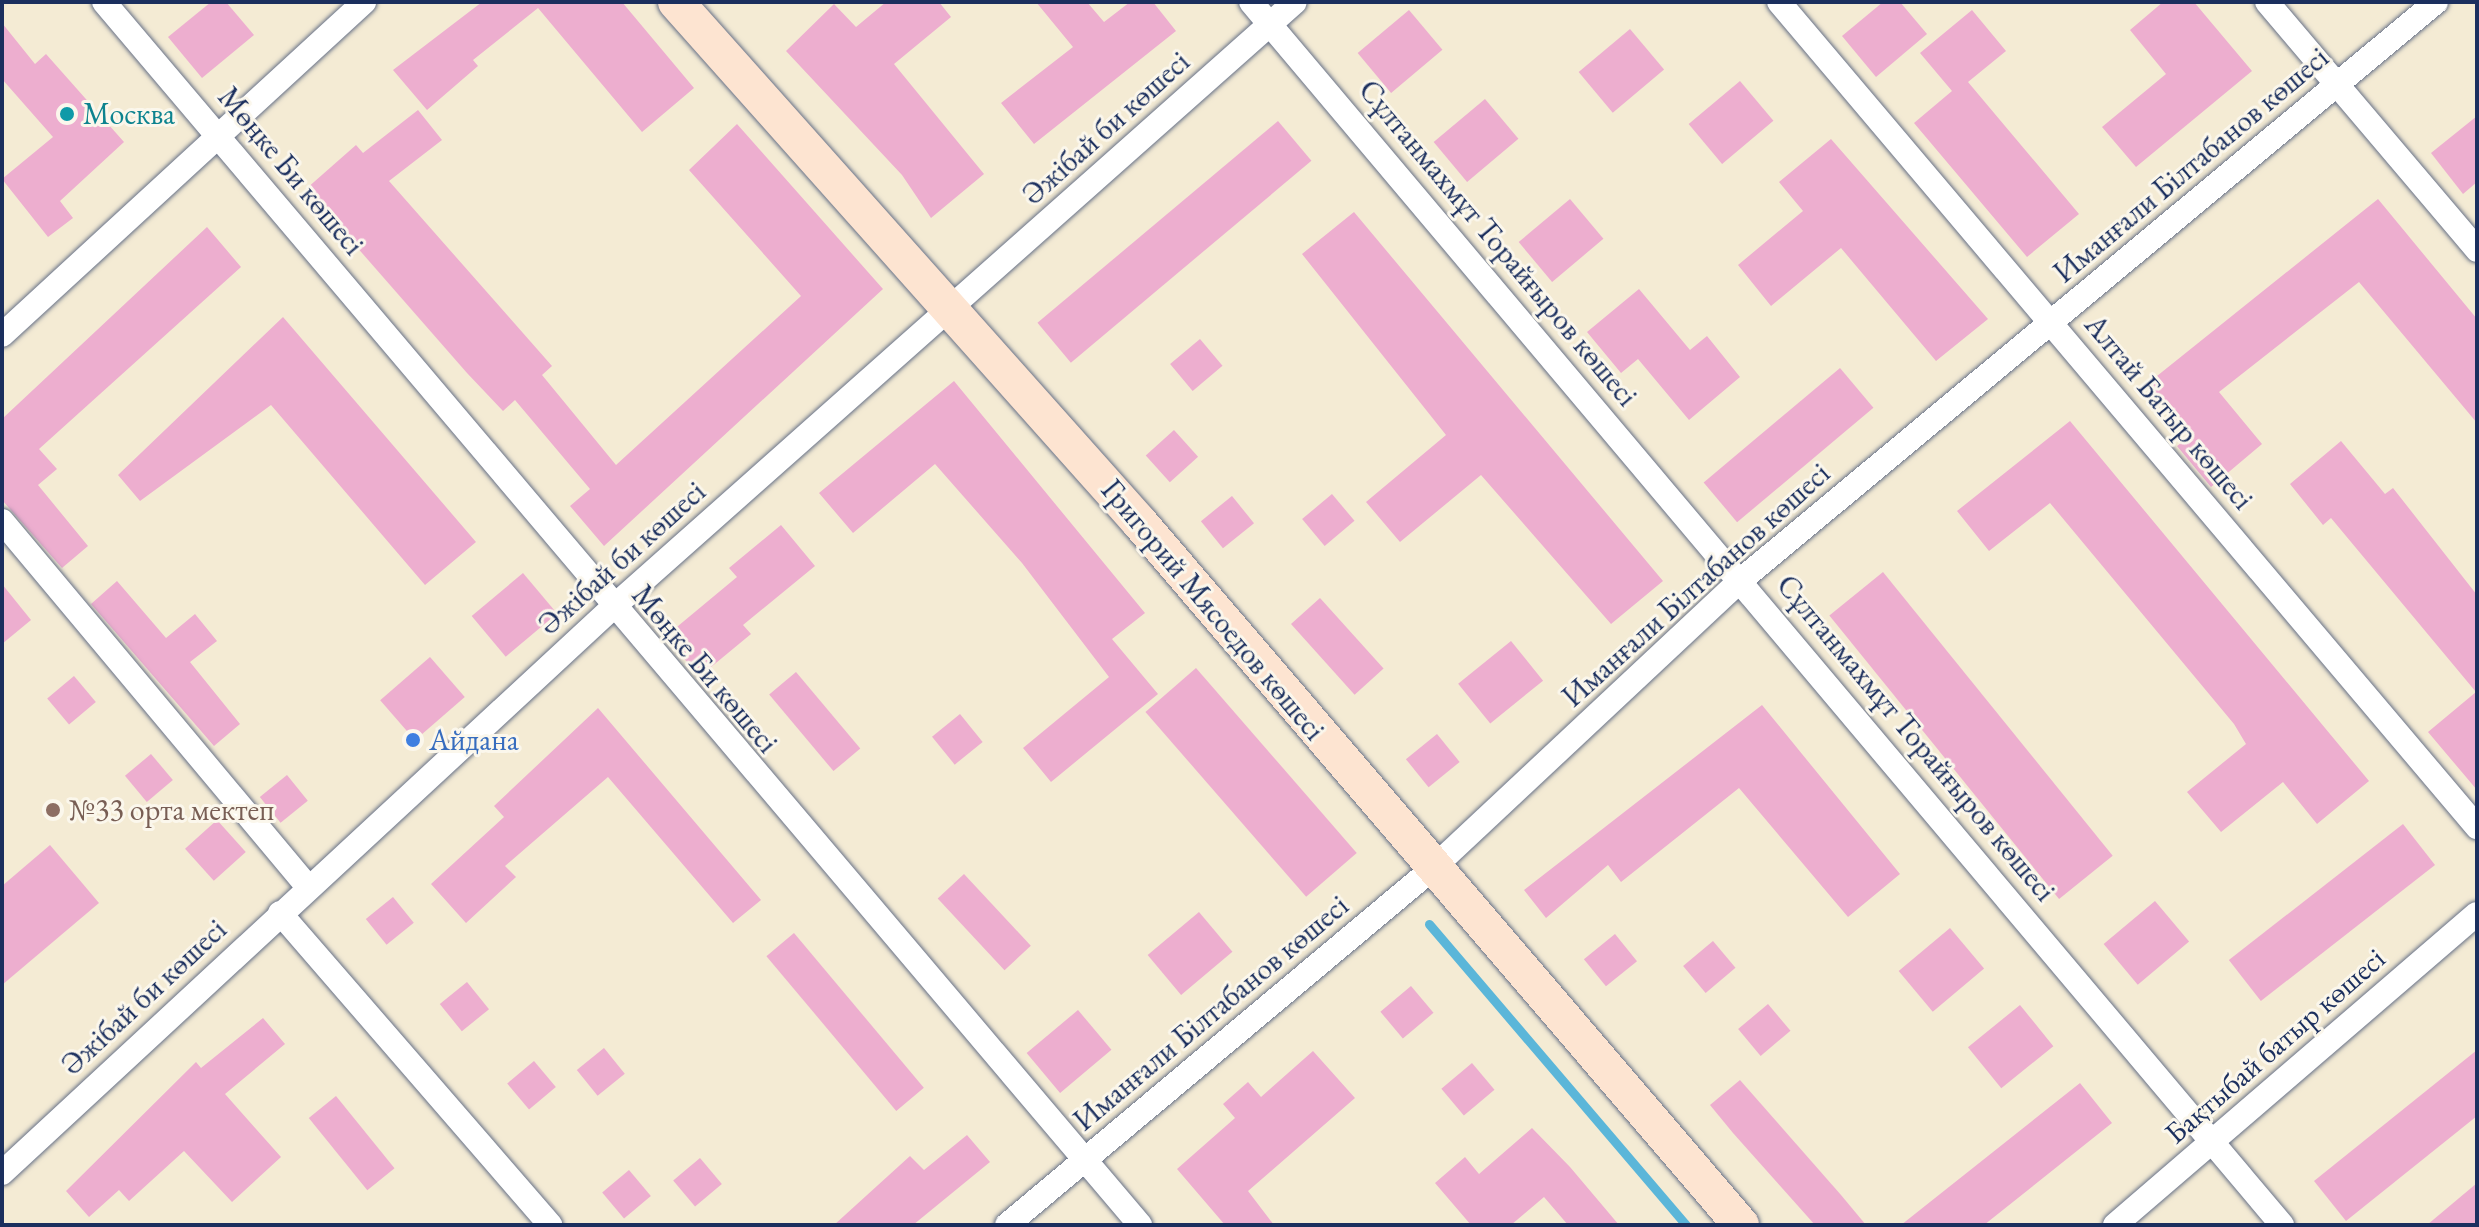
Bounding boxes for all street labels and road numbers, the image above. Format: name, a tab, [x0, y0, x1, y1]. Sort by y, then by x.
street label: Иманғали Білтабанов көшесі	[2046, 40, 2336, 290]
street label: Әжібай би көшесі	[1015, 44, 1197, 212]
street label: Сұлтанмахмұт Торайғыров көшесі	[1351, 73, 1645, 413]
street label: Мөңке Би көшесі	[210, 80, 372, 262]
street label: Алтай Батыр көшесі	[2077, 307, 2261, 517]
street label: Иманғали Білтабанов көшесі	[1555, 455, 1837, 715]
street label: Григорий Мясоедов көшесі	[1094, 473, 1332, 747]
street label: Әжібай би көшесі	[531, 474, 713, 642]
street label: Сұлтанмахмұт Торайғыров көшесі	[1769, 568, 2063, 908]
street label: Мөңке Би көшесі	[624, 578, 786, 760]
street label: Иманғали Білтабанов көшесі	[1066, 888, 1356, 1138]
street label: Әжібай би көшесі	[54, 912, 234, 1082]
street label: Бақтыбай батыр көшесі	[2158, 941, 2392, 1151]

